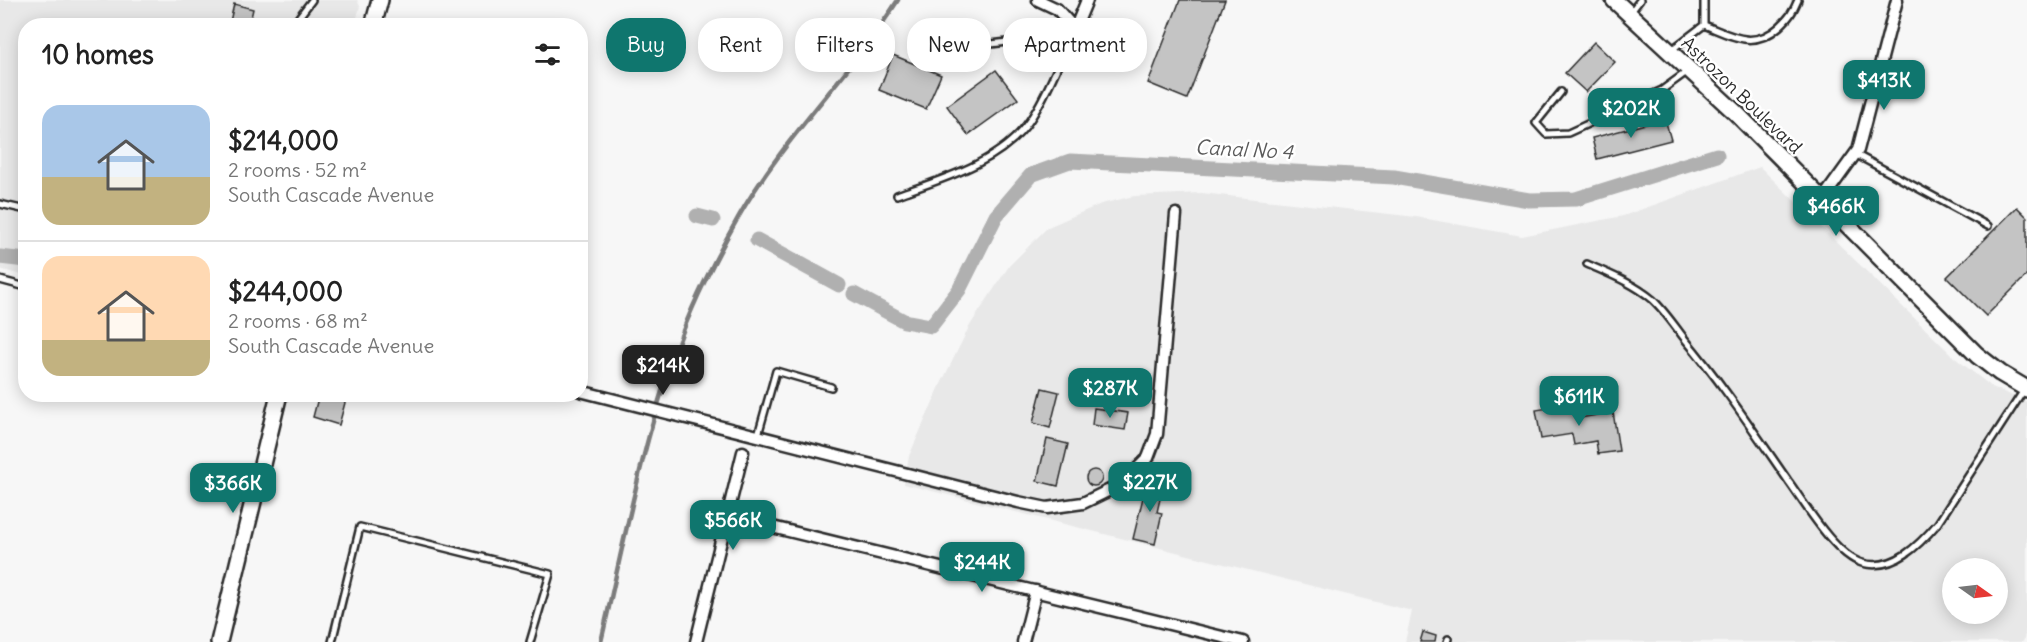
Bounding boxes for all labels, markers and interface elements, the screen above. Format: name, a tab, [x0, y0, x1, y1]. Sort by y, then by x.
chip: Buy	[606, 18, 686, 72]
chip: Rent	[698, 18, 783, 72]
chip: Filters	[795, 18, 895, 72]
chip: New	[907, 18, 991, 72]
chip: Apartment	[1003, 18, 1147, 72]
street label: Astrozon Boulevard	[1677, 31, 1807, 159]
text: 10 homes	[42, 38, 154, 71]
icon: filters	[531, 38, 564, 71]
pin: $413K	[1842, 60, 1926, 111]
text: $413K	[1857, 67, 1911, 92]
pin: $202K	[1589, 88, 1673, 139]
text: $202K	[1602, 95, 1660, 120]
text: $214,000	[228, 124, 339, 157]
icon: home	[90, 129, 162, 201]
water label: Canal No 4	[1194, 134, 1295, 164]
text: 2 rooms · 52 m²	[228, 157, 367, 182]
text: South Cascade Avenue	[228, 182, 434, 207]
pin: $466K	[1794, 186, 1878, 237]
text: $466K	[1807, 193, 1865, 218]
text: $244,000	[228, 275, 343, 308]
icon: home	[90, 280, 162, 352]
text: 2 rooms · 68 m²	[228, 308, 368, 333]
text: South Cascade Avenue	[228, 333, 434, 358]
pin: $214K	[621, 345, 705, 396]
text: $214K	[636, 352, 690, 377]
pin: $287K	[1068, 368, 1152, 419]
text: $287K	[1082, 375, 1138, 400]
pin: $611K	[1537, 376, 1621, 427]
text: $611K	[1554, 383, 1604, 408]
pin: $227K	[1108, 462, 1192, 513]
pin: $366K	[191, 463, 275, 514]
text: $227K	[1122, 469, 1178, 494]
text: $366K	[204, 470, 262, 495]
pin: $566K	[691, 500, 775, 551]
text: $566K	[704, 507, 762, 532]
pin: $244K	[940, 542, 1024, 593]
text: $244K	[953, 549, 1011, 574]
north arrow	[1942, 558, 2008, 624]
map controls	[1942, 558, 2008, 624]

